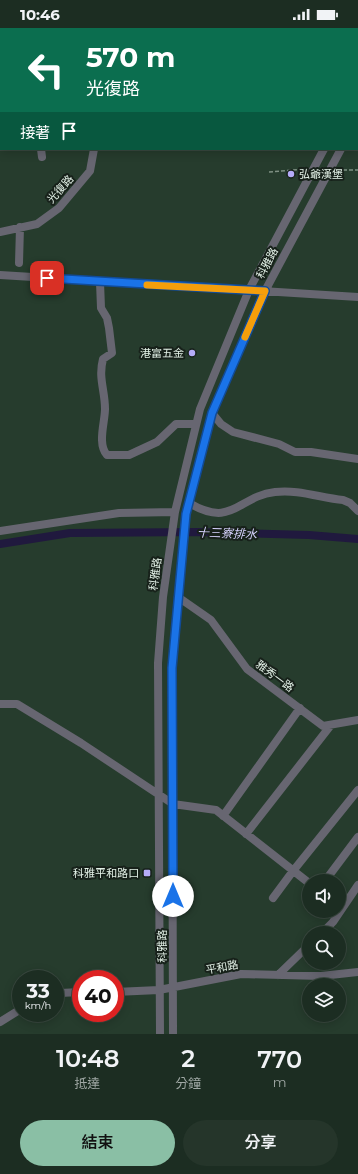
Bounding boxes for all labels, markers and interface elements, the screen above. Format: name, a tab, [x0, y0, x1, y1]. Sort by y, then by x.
text: 10:46	[20, 5, 60, 24]
text: 570 m	[86, 40, 175, 74]
icon: left	[20, 44, 72, 96]
text: 光復路	[86, 78, 140, 100]
icon: arrive	[58, 120, 80, 142]
text: 接著	[20, 123, 50, 142]
place label: 弘爺漢堡	[299, 167, 343, 181]
marker: 弘爺漢堡	[286, 169, 296, 179]
street label: 光復路	[44, 172, 76, 206]
street label: 科雅路	[253, 245, 281, 281]
pin	[30, 261, 64, 295]
icon: arrive	[36, 267, 58, 289]
place label: 港富五金	[140, 346, 184, 360]
marker: 港富五金	[187, 348, 197, 358]
water label: 十三寮排水	[197, 524, 258, 542]
street label: 科雅路	[146, 557, 164, 591]
street label: 雅秀一路	[253, 657, 297, 695]
place label: 科雅平和路口	[73, 866, 139, 880]
marker: 科雅平和路口	[142, 868, 152, 878]
map controls	[302, 874, 346, 1022]
button: sound	[302, 874, 346, 918]
position arrow	[152, 875, 194, 917]
button: search	[302, 926, 346, 970]
street label: 科雅路	[155, 930, 169, 963]
street label: 平和路	[205, 957, 239, 977]
speed limit sign: 40	[72, 970, 124, 1022]
button: layers	[302, 978, 346, 1022]
text: 33	[26, 979, 50, 1003]
text: km/h	[25, 999, 51, 1012]
text: 10:48	[56, 1044, 119, 1073]
text: 2	[181, 1044, 195, 1073]
text: 770	[257, 1045, 302, 1074]
text: m	[273, 1074, 287, 1090]
text: 抵達	[75, 1075, 101, 1091]
text: 分鐘	[175, 1075, 201, 1091]
button: 結束	[20, 1120, 175, 1166]
button: 分享	[183, 1120, 338, 1166]

